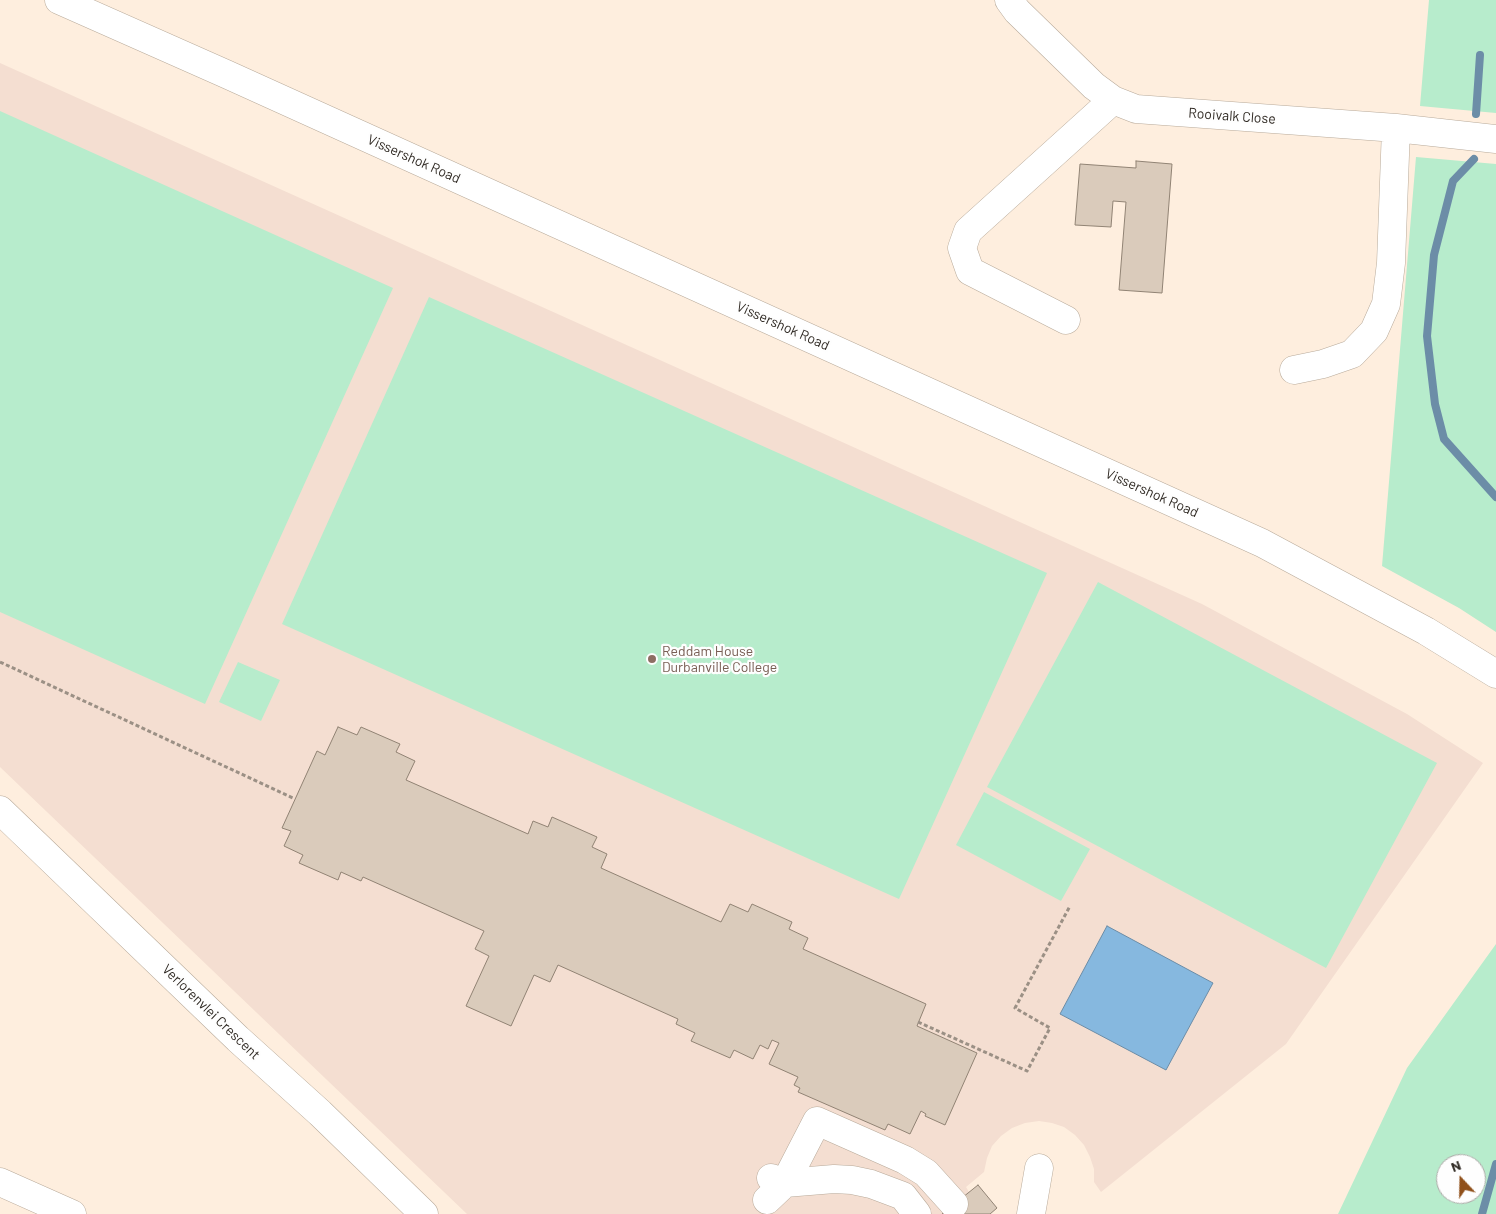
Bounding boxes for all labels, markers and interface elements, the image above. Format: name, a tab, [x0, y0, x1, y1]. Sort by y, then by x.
street label: Rooivalk Close	[1188, 105, 1276, 127]
street label: Vissershok Road	[365, 131, 463, 187]
street label: Vissershok Road	[734, 298, 832, 354]
street label: Vissershok Road	[1103, 465, 1201, 521]
place label: Reddam House Durbanville College	[662, 643, 777, 676]
marker: Reddam House Durbanville College	[646, 653, 658, 665]
street label: Verlorenvlei Crescent	[159, 961, 263, 1063]
north arrow	[1436, 1154, 1486, 1204]
text: N	[1448, 1156, 1463, 1175]

